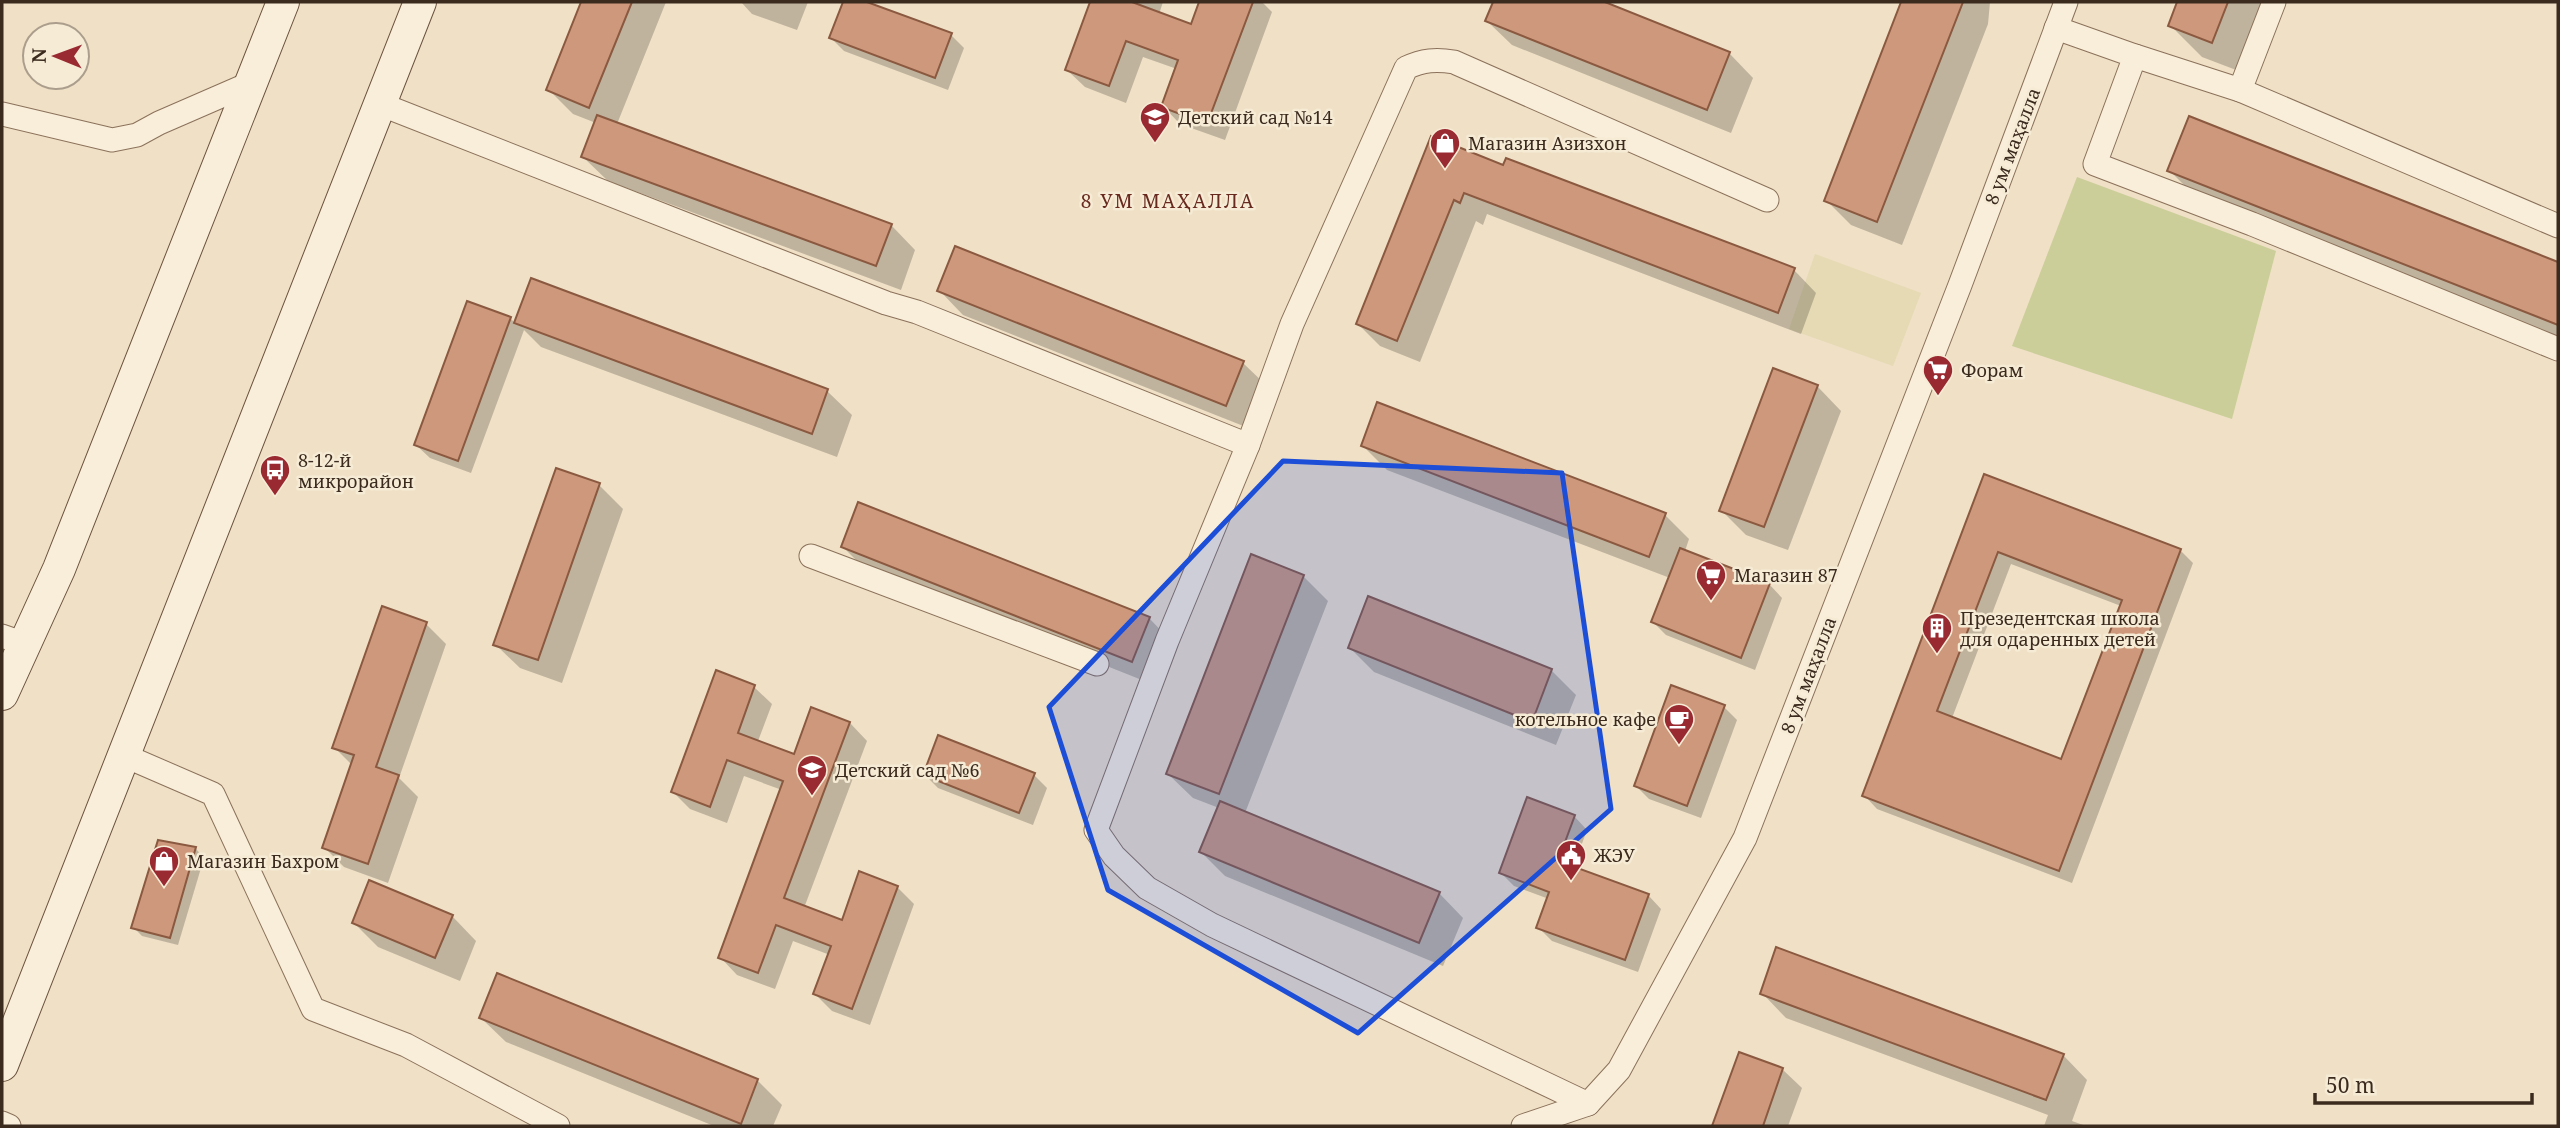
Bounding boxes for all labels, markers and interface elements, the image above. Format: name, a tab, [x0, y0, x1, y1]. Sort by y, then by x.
north arrow	[21, 21, 91, 91]
text: N	[26, 48, 52, 63]
street label: 8 ум маҳалла	[1979, 84, 2045, 208]
school or university icon: Детский сад №14	[1138, 100, 1172, 144]
place label: Детский сад №14	[1178, 105, 1333, 129]
shop icon: Магазин Азизхон	[1428, 126, 1462, 170]
place label: Магазин Азизхон	[1468, 131, 1627, 155]
district label: 8 УМ МАҲАЛЛА	[1081, 188, 1255, 214]
supermarket icon: Форам	[1921, 353, 1955, 397]
place label: Форам	[1961, 358, 2024, 382]
place label: 8-12-й микрорайон	[298, 448, 414, 493]
bus stop icon: 8-12-й микрорайон	[258, 453, 292, 497]
supermarket icon: Магазин 87	[1694, 558, 1728, 602]
place label: Магазин 87	[1734, 563, 1838, 587]
place label: Презедентская школа для одаренных детей	[1960, 606, 2160, 651]
building icon: Презедентская школа для одаренных детей	[1920, 611, 1954, 655]
street label: 8 ум маҳалла	[1775, 613, 1841, 737]
cafe icon: котельное кафе	[1662, 702, 1696, 746]
place label: котельное кафе	[1515, 707, 1656, 731]
school or university icon: Детский сад №6	[795, 753, 829, 797]
place label: Детский сад №6	[835, 758, 979, 782]
public building icon: ЖЭУ	[1554, 838, 1588, 882]
place label: ЖЭУ	[1593, 843, 1635, 867]
shop icon: Магазин Бахром	[147, 844, 181, 888]
place label: Магазин Бахром	[187, 849, 340, 873]
scale bar	[2315, 1062, 2532, 1106]
text: 50 m	[2326, 1071, 2375, 1099]

